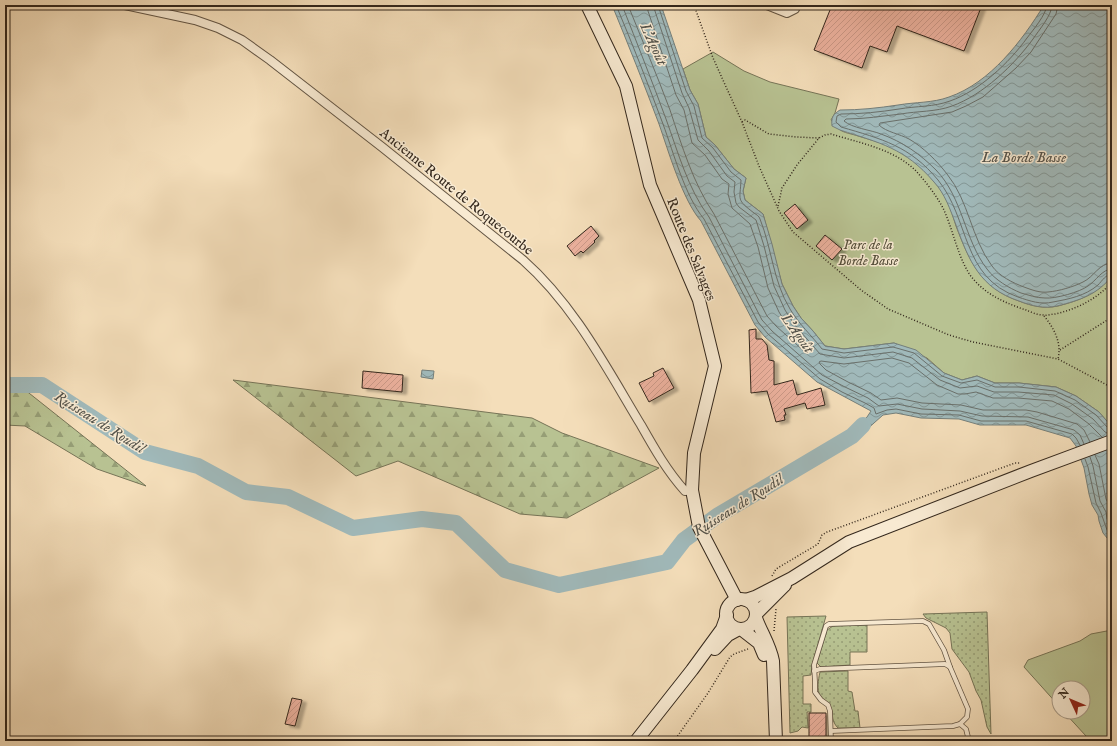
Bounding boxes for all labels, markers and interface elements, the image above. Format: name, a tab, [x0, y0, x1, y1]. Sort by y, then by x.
water label: L'Agoût	[634, 19, 672, 70]
street label: Ancienne Route de Roquecourbe	[375, 124, 537, 260]
water label: La Borde Basse	[981, 148, 1066, 167]
street label: Route des Salvages	[662, 195, 720, 304]
park label: Parc de la Borde Basse	[838, 236, 898, 270]
water label: L'Agoût	[775, 309, 819, 359]
water label: Ruisseau de Roudil	[51, 387, 150, 459]
water label: Ruisseau de Roudil	[689, 469, 788, 541]
north arrow	[1051, 680, 1091, 720]
text: N	[1055, 685, 1073, 703]

